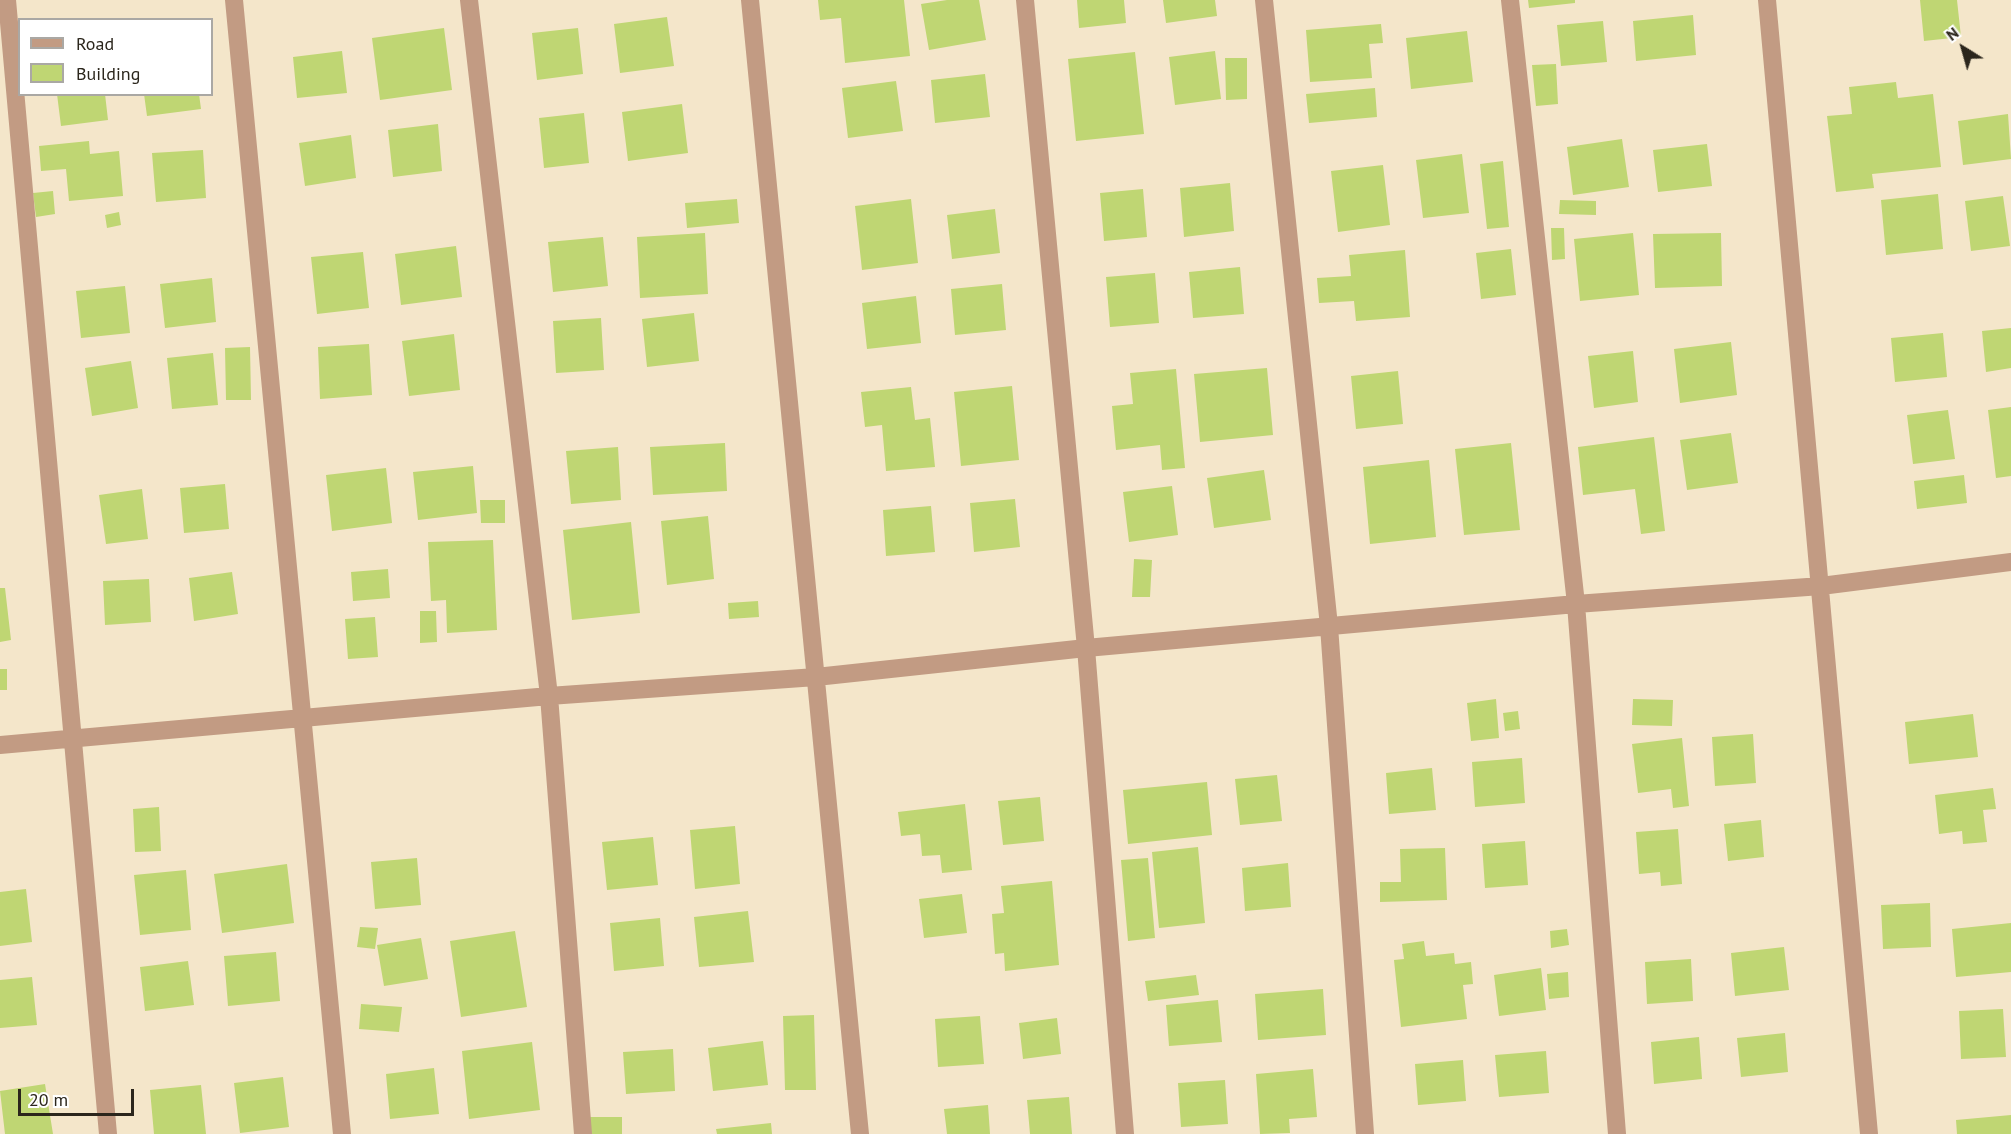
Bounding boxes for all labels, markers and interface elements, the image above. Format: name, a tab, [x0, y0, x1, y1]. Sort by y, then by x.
legend	[18, 18, 213, 96]
north arrow	[1933, 18, 1993, 78]
text: N	[1942, 22, 1962, 45]
text: Road	[76, 32, 114, 55]
text: Building	[76, 62, 140, 85]
scale bar	[21, 1077, 136, 1115]
text: 20 m	[29, 1088, 68, 1111]

